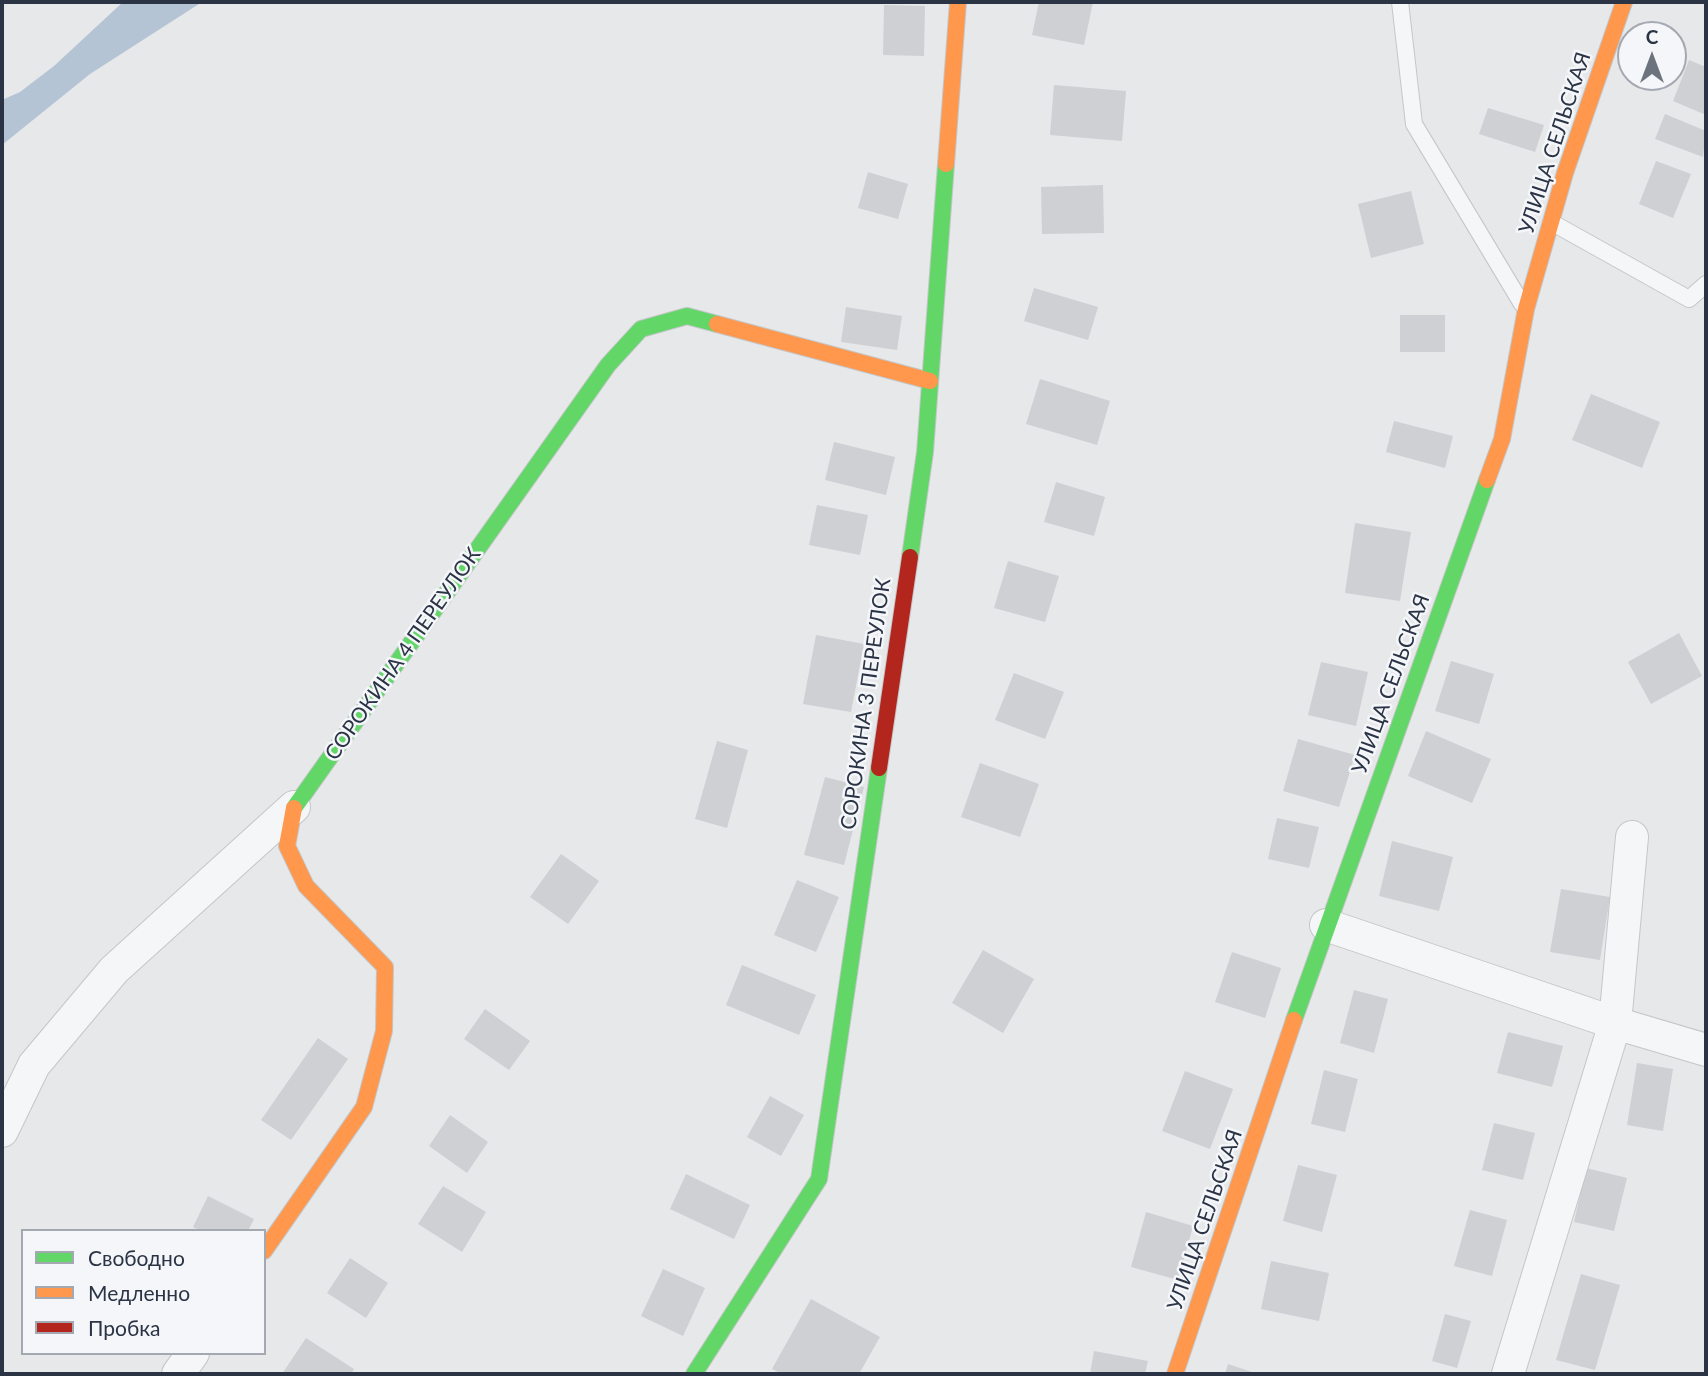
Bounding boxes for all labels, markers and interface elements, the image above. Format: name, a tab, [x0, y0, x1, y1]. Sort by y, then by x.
north arrow	[1617, 21, 1687, 91]
text: С	[1646, 25, 1658, 48]
street label: УЛИЦА СЕЛЬСКАЯ	[1514, 49, 1596, 237]
street label: СОРОКИНА 4 ПЕРЕУЛОК	[320, 543, 486, 765]
street label: СОРОКИНА 3 ПЕРЕУЛОК	[836, 577, 896, 831]
street label: УЛИЦА СЕЛЬСКАЯ	[1347, 591, 1435, 777]
street label: УЛИЦА СЕЛЬСКАЯ	[1162, 1126, 1248, 1314]
legend	[21, 1229, 266, 1355]
text: Свободно	[88, 1245, 185, 1270]
text: Медленно	[88, 1280, 190, 1305]
text: Пробка	[88, 1315, 161, 1340]

